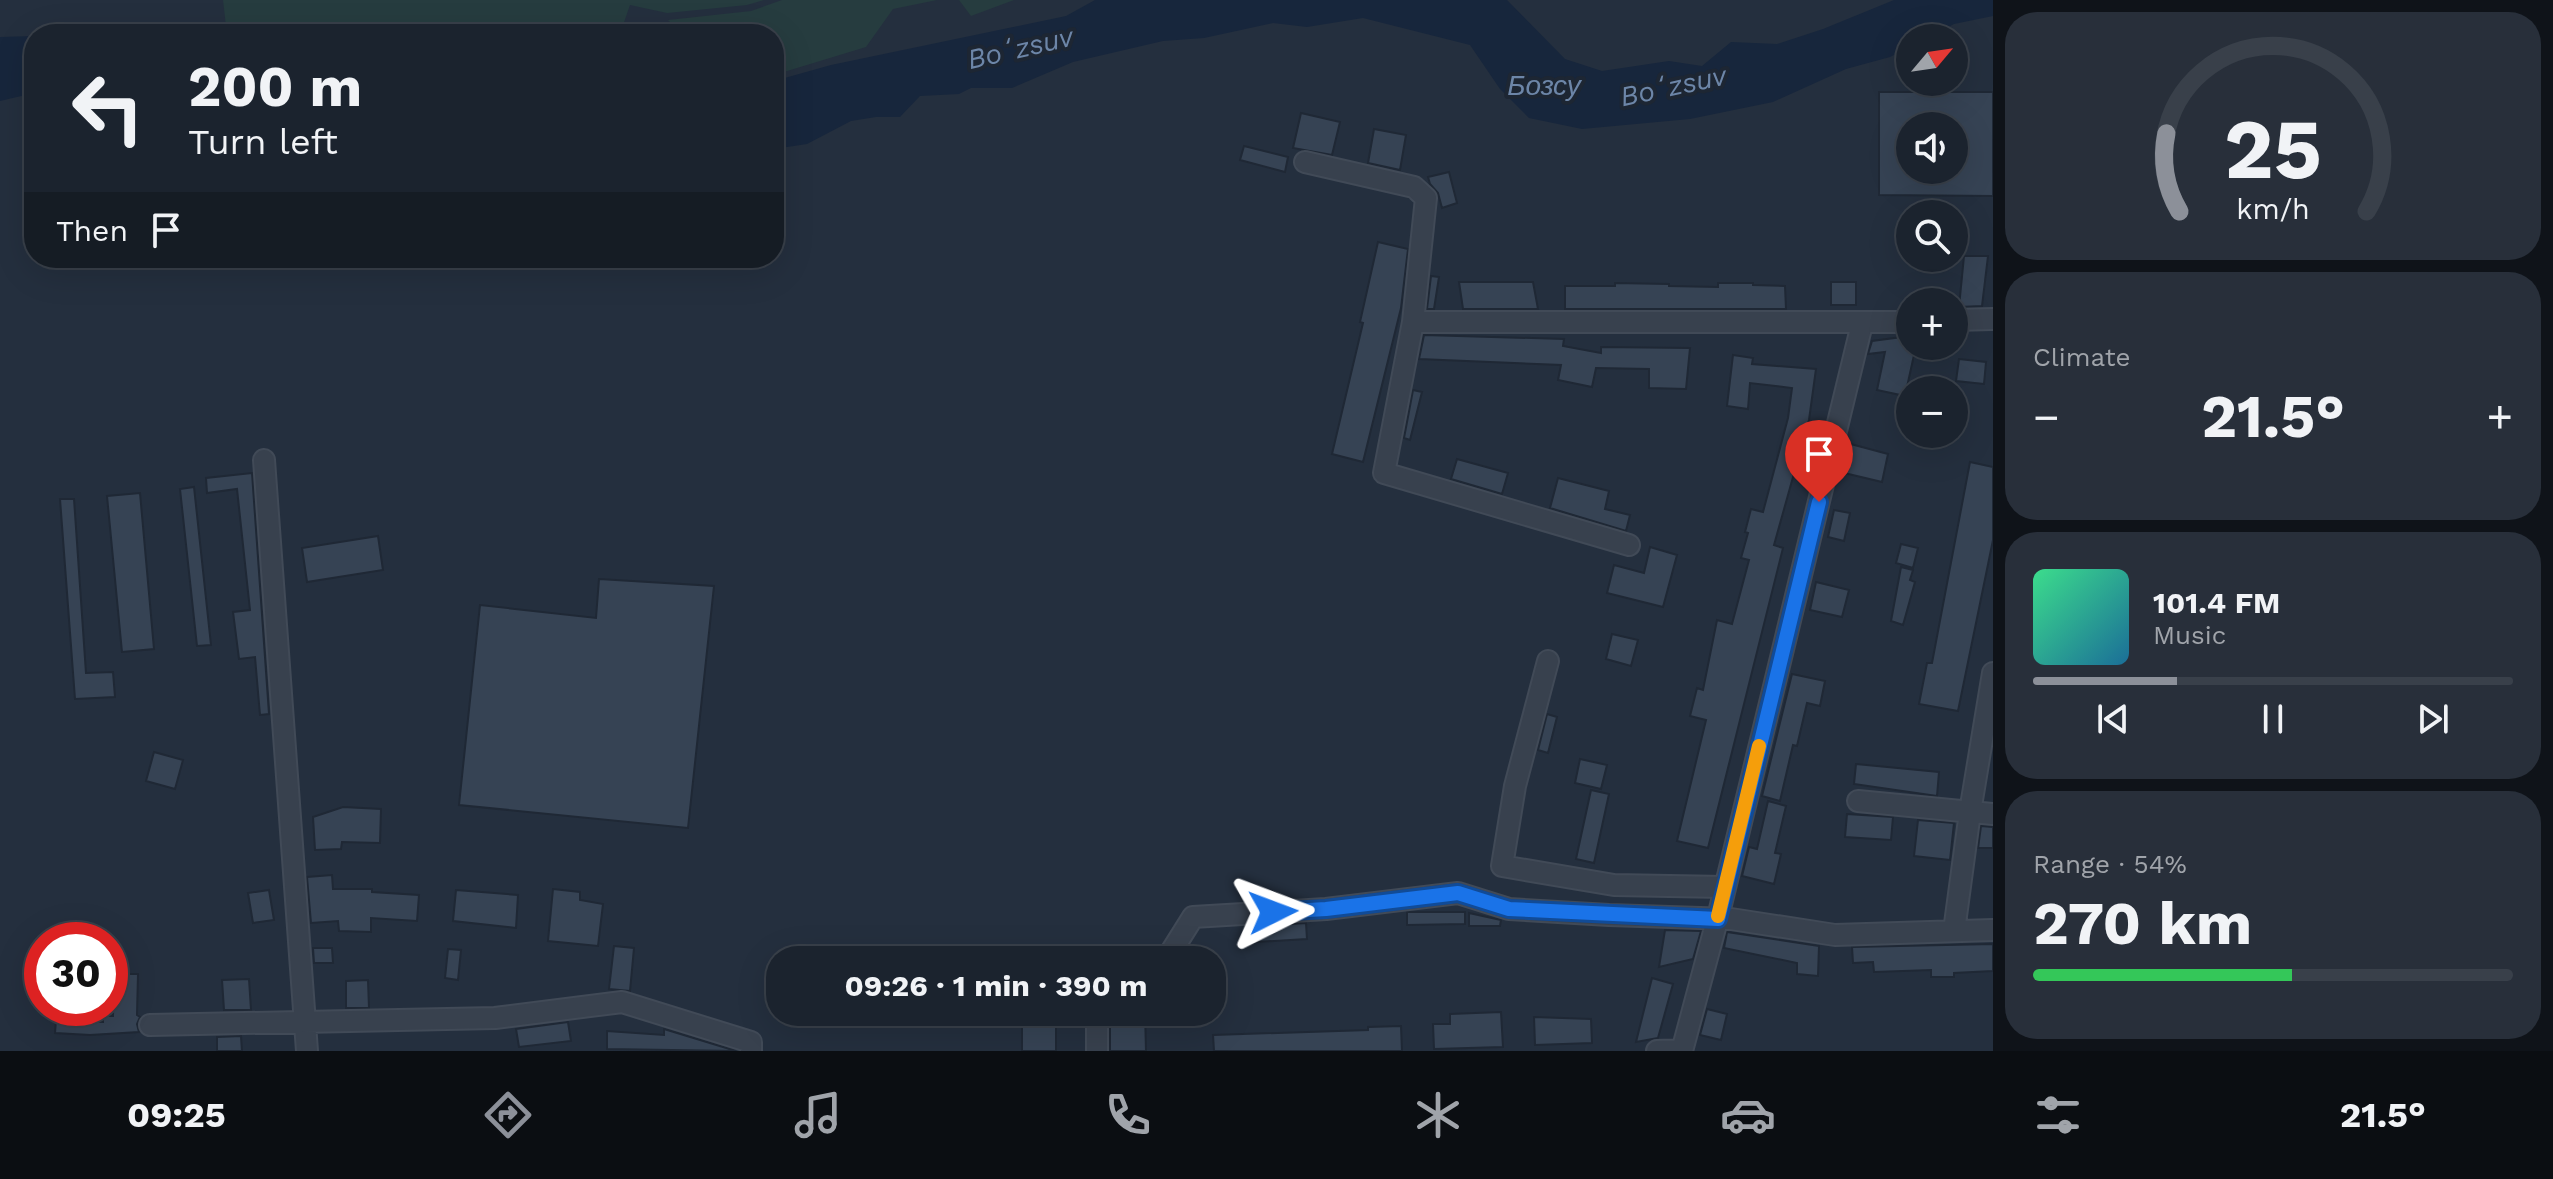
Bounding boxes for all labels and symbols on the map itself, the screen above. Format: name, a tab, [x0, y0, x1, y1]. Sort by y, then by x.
water label: Boʻzsuv	[964, 19, 1078, 76]
north arrow	[1896, 24, 1968, 96]
water label: Boʻzsuv	[1617, 58, 1731, 113]
water label: Бозсу	[1507, 69, 1583, 102]
pin	[1785, 420, 1853, 502]
position arrow	[1231, 870, 1315, 954]
speed limit sign: 30	[24, 922, 128, 1026]

